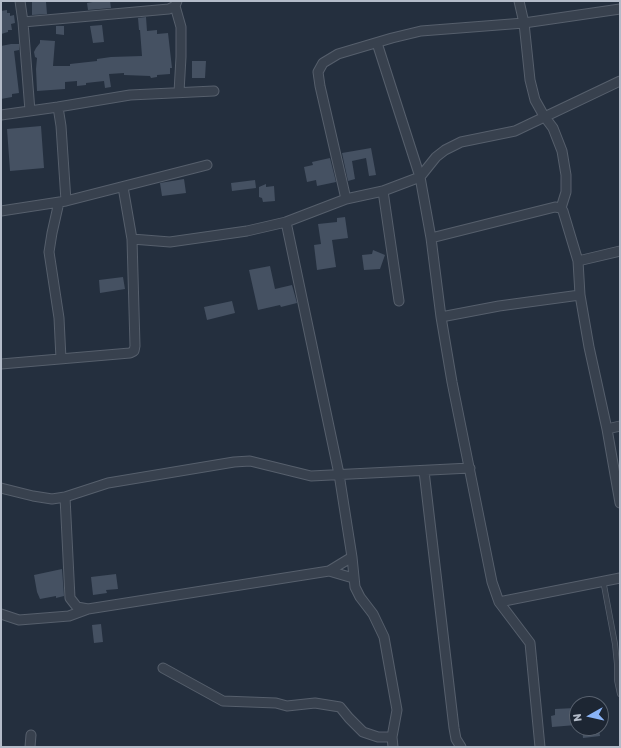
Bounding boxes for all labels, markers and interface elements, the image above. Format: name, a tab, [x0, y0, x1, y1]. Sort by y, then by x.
north arrow	[569, 696, 609, 736]
text: N	[571, 713, 585, 722]

